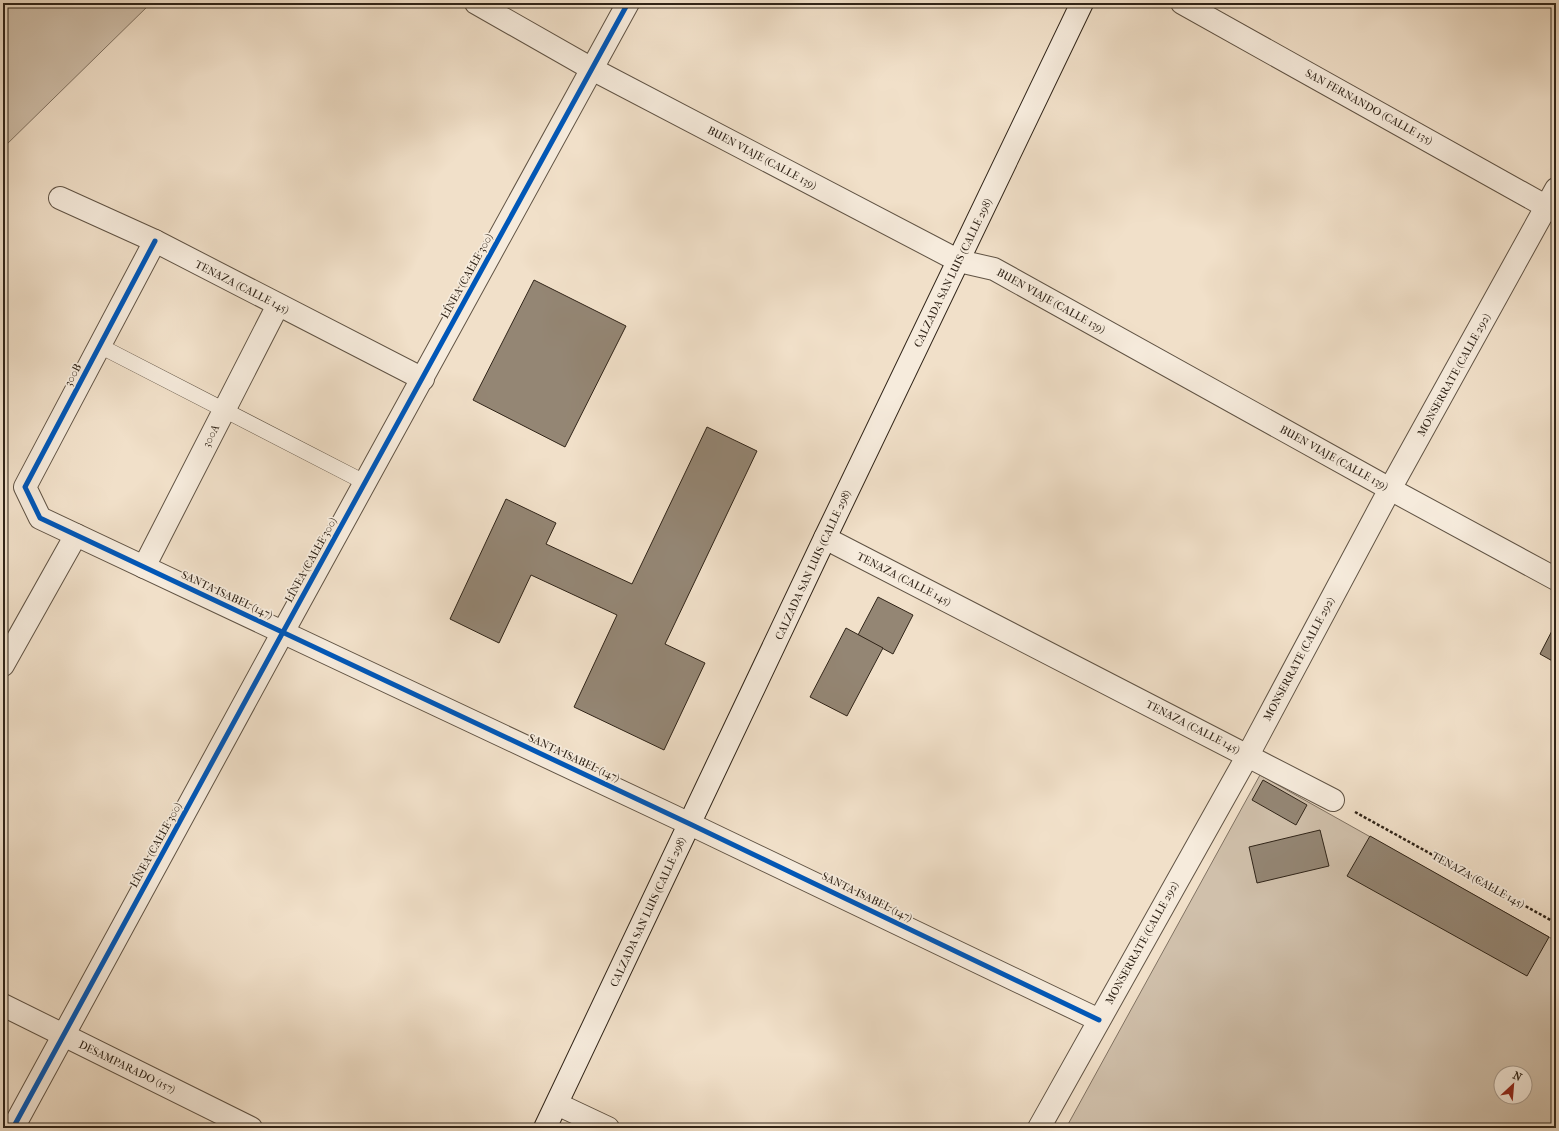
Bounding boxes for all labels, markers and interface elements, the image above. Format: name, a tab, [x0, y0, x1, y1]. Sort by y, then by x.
street label: SAN FERNANDO (CALLE 135)	[1303, 67, 1435, 147]
street label: BUEN VIAJE (CALLE 139)	[705, 124, 819, 192]
street label: CALZADA SAN LUIS (CALLE 298)	[911, 196, 995, 350]
street label: LÍNEA (CALLE 300)	[438, 231, 496, 321]
street label: TENAZA (CALLE 145)	[193, 258, 291, 316]
street label: BUEN VIAJE (CALLE 139)	[995, 266, 1107, 336]
street label: MONSERRATE (CALLE 292)	[1415, 311, 1493, 439]
street label: 300B	[62, 361, 84, 389]
street label: 300A	[200, 422, 223, 450]
street label: BUEN VIAJE (CALLE 139)	[1278, 423, 1390, 493]
street label: CALZADA SAN LUIS (CALLE 298)	[772, 488, 854, 642]
street label: LÍNEA (CALLE 300)	[282, 515, 340, 605]
street label: TENAZA (CALLE 145)	[855, 550, 953, 608]
street label: SANTA ISABEL (147)	[179, 568, 275, 622]
street label: MONSERRATE (CALLE 292)	[1261, 595, 1337, 723]
street label: TENAZA (CALLE 145)	[1144, 698, 1242, 756]
street label: SANTA ISABEL (147)	[526, 731, 622, 785]
street label: LÍNEA (CALLE 300)	[127, 800, 185, 890]
street label: CALZADA SAN LUIS (CALLE 298)	[607, 835, 689, 989]
street label: TENAZA (CALLE 145)	[1429, 849, 1527, 911]
street label: SANTA ISABEL (147)	[820, 869, 914, 925]
street label: MONSERRATE (CALLE 292)	[1103, 879, 1181, 1007]
street label: DESAMPARADO (157)	[77, 1038, 177, 1096]
north arrow	[1493, 1065, 1533, 1105]
text: N	[1511, 1069, 1524, 1084]

